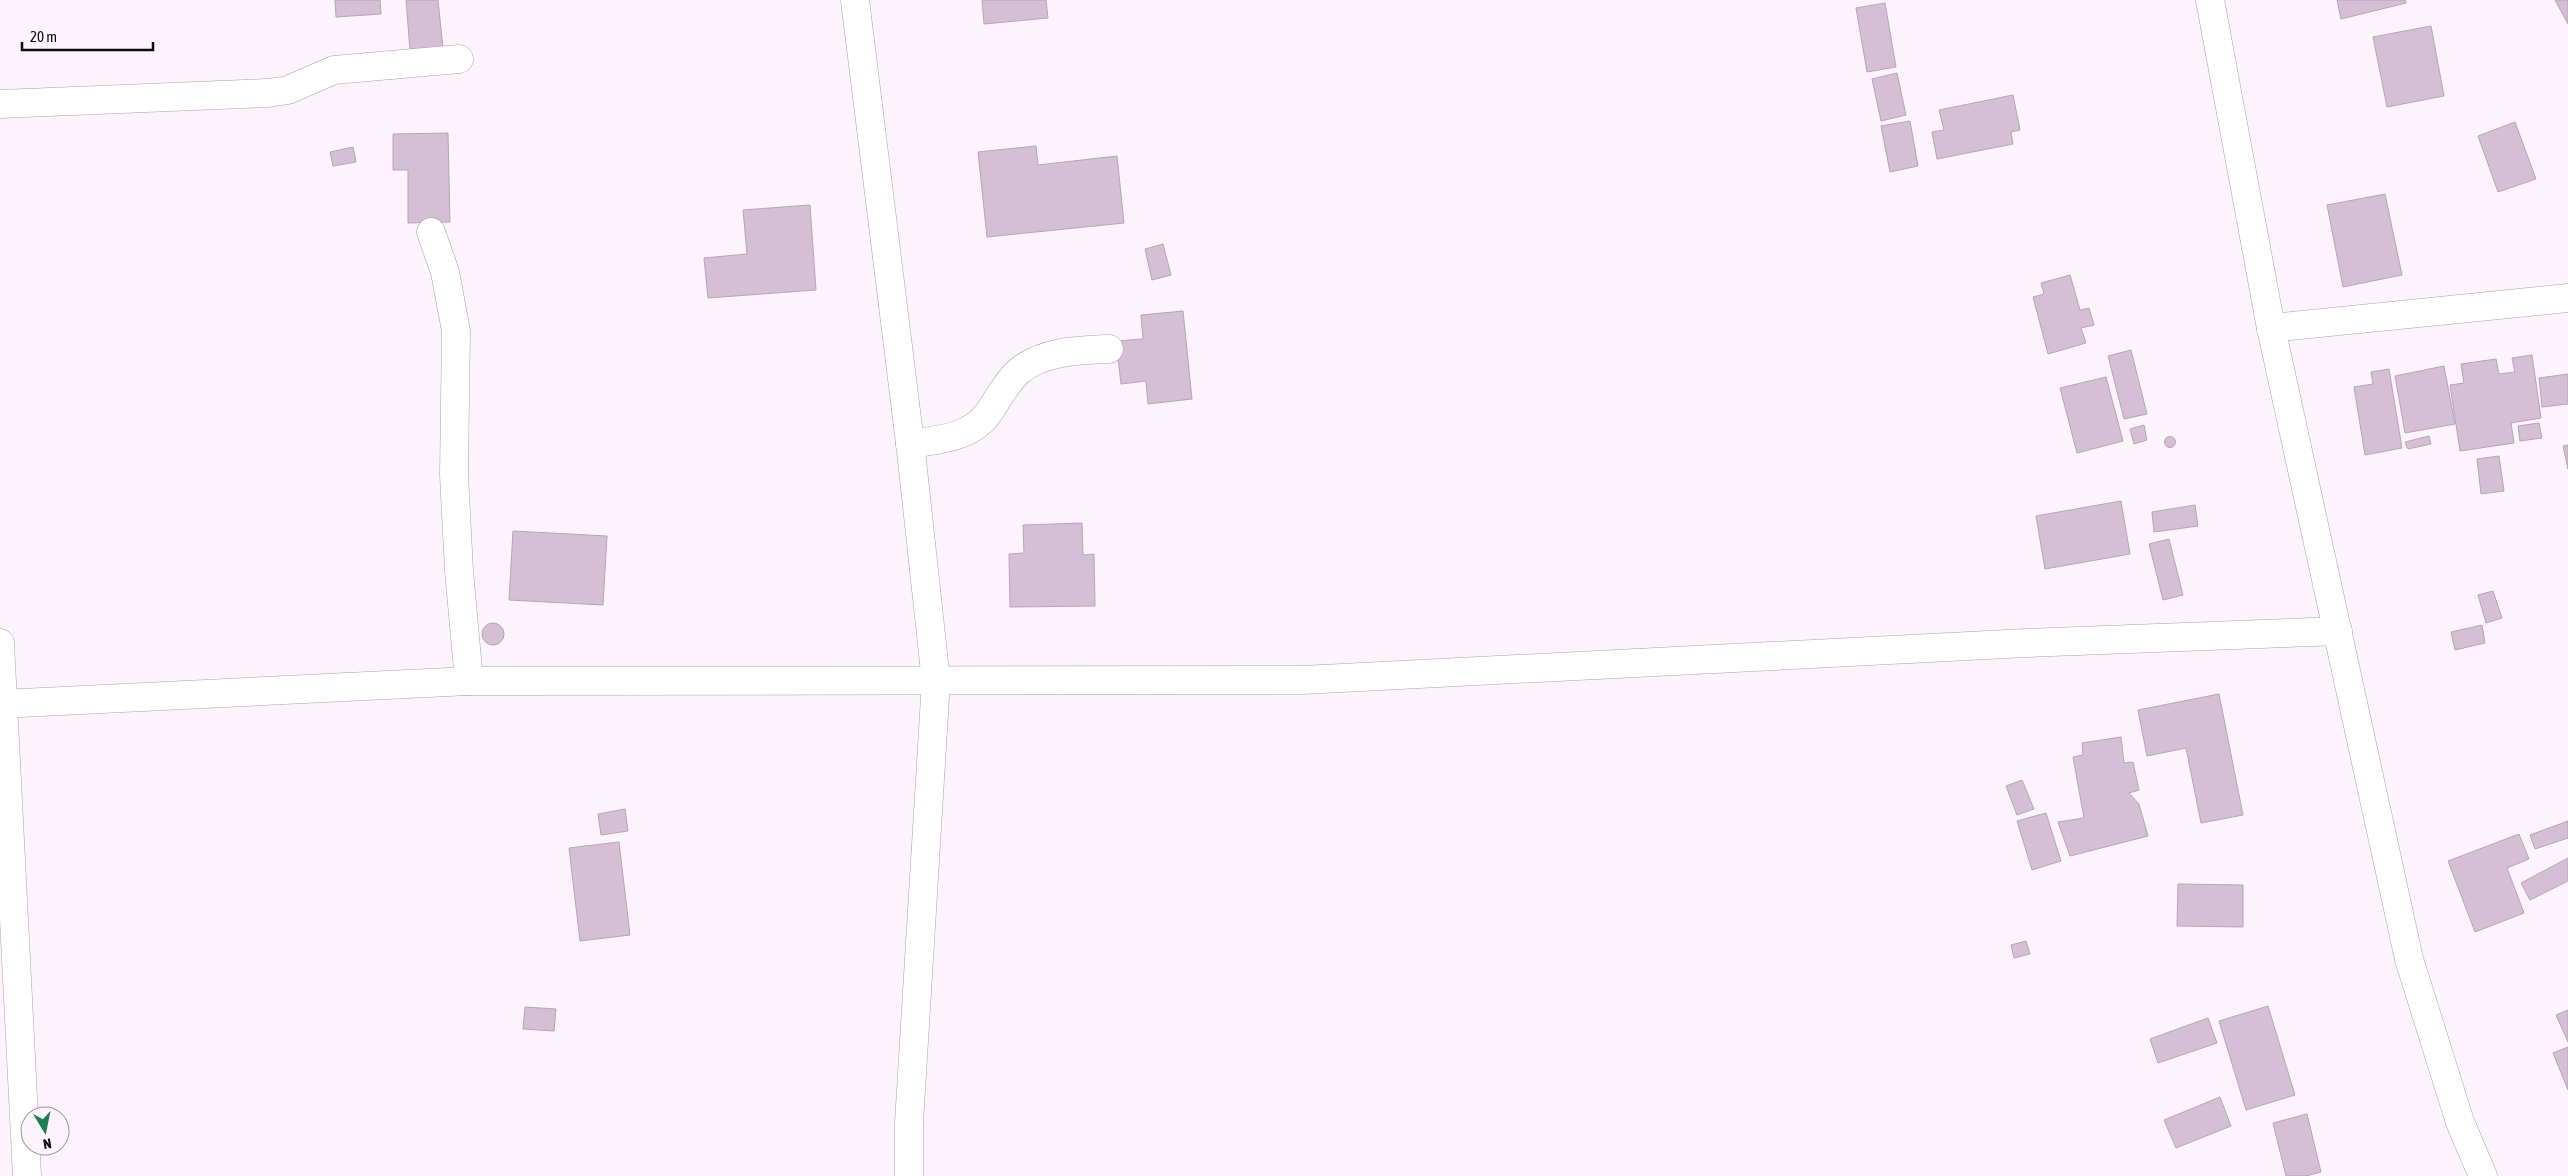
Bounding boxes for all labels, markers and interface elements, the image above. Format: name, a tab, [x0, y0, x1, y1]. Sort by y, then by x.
scale bar	[22, 20, 154, 52]
text: 20 m	[30, 28, 57, 45]
north arrow	[20, 1106, 70, 1156]
text: N	[42, 1135, 53, 1152]

